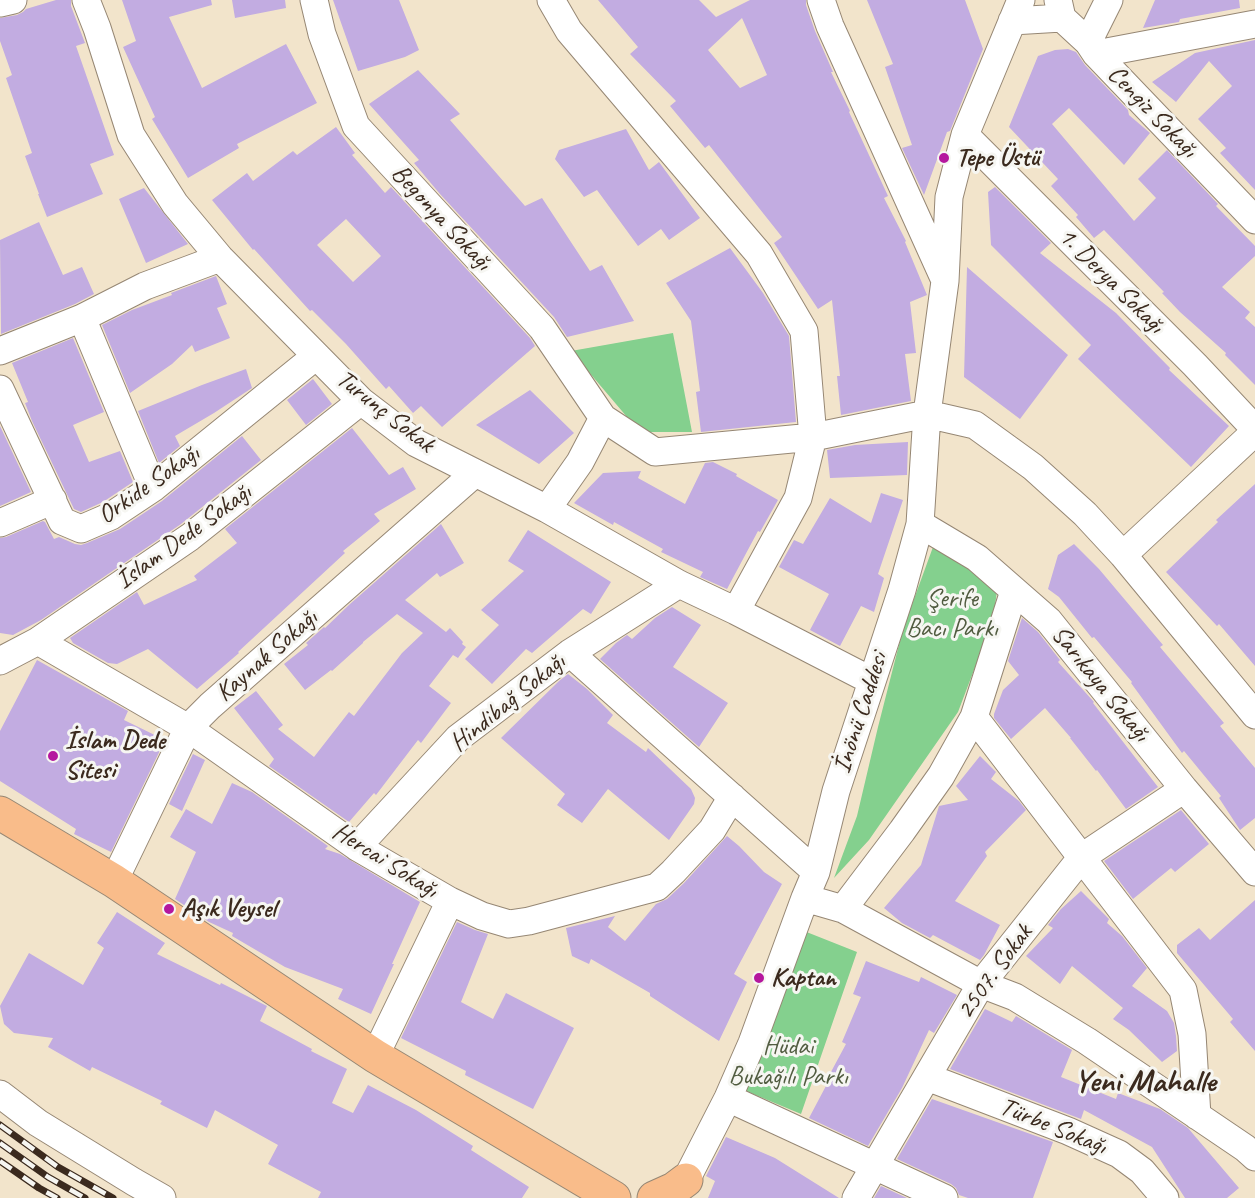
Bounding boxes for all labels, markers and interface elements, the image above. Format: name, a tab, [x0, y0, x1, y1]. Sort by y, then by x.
street label: Cengiz Sokağı	[1100, 59, 1204, 165]
place label: Tepe Üstü	[956, 142, 1039, 174]
marker: Tepe Üstü	[937, 151, 951, 165]
street label: Begonya Sokağı	[384, 159, 498, 277]
street label: 1. Derya Sokağı	[1051, 221, 1171, 341]
street label: Turunç Sokak	[330, 364, 440, 460]
street label: Orkide Sokağı	[92, 439, 206, 531]
street label: İslam Dede Sokağı	[110, 477, 258, 597]
park label: Şerife Bacı Parkı	[906, 583, 998, 644]
street label: Kaynak Sokağı	[210, 603, 324, 709]
street label: Sarıkaya Sokağı	[1044, 620, 1156, 748]
street label: Hindibağ Sokağı	[444, 647, 572, 759]
street label: İnönü Caddesi	[827, 649, 895, 777]
place label: İslam Dede Sitesi	[65, 725, 165, 786]
marker: İslam Dede Sitesi	[46, 749, 60, 763]
street label: Hercai Sokağı	[326, 816, 444, 906]
place label: Aşık Veysel	[181, 893, 276, 925]
marker: Aşık Veysel	[162, 902, 176, 916]
street label: 2507. Sokak	[950, 919, 1040, 1025]
place label: Kaptan	[771, 962, 836, 994]
marker: Kaptan	[752, 971, 766, 985]
park label: Hüdai Bukağılı Parkı	[728, 1031, 848, 1092]
district label: Yeni Mahalle	[1074, 1064, 1216, 1102]
street label: Türbe Sokağı	[995, 1091, 1111, 1163]

